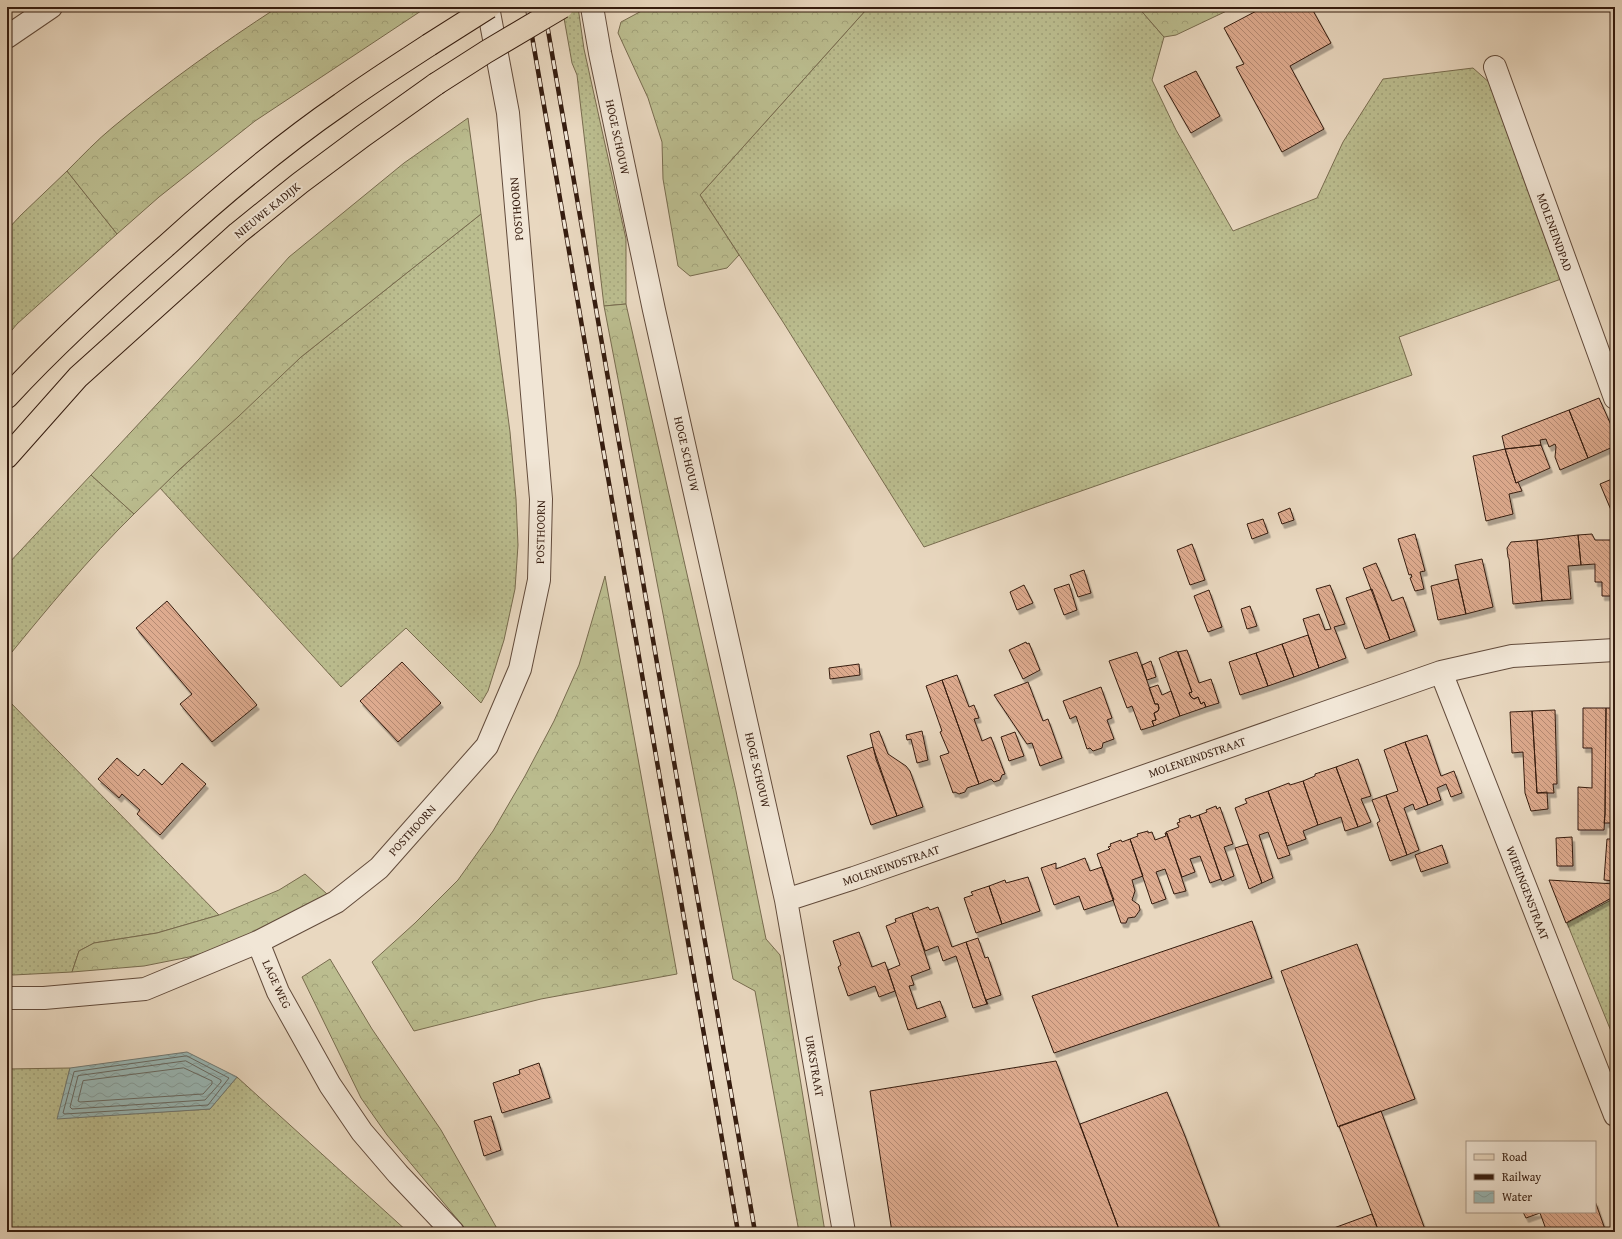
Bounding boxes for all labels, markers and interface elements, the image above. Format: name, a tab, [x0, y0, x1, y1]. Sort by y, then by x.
street label: HOGE SCHOUW	[602, 98, 634, 177]
street label: POSTHOORN	[505, 176, 527, 241]
street label: NIEUWE KADIJK	[230, 177, 304, 242]
street label: MOLENEINDPAD	[1533, 191, 1577, 273]
street label: HOGE SCHOUW	[670, 415, 704, 494]
street label: POSTHOORN	[531, 500, 549, 564]
street label: HOGE SCHOUW	[741, 731, 775, 810]
street label: MOLENEINDSTRAAT	[1146, 732, 1248, 782]
street label: POSTHOORN	[384, 801, 440, 859]
street label: MOLENEINDSTRAAT	[840, 840, 942, 890]
street label: WIERINGENSTRAAT	[1502, 843, 1554, 943]
street label: LAGE WEG	[258, 957, 296, 1011]
street label: URKSTRAAT	[801, 1034, 829, 1098]
legend	[1466, 1141, 1596, 1213]
text: Road	[1502, 1148, 1528, 1165]
text: Railway	[1502, 1168, 1541, 1185]
text: Water	[1502, 1188, 1532, 1205]

